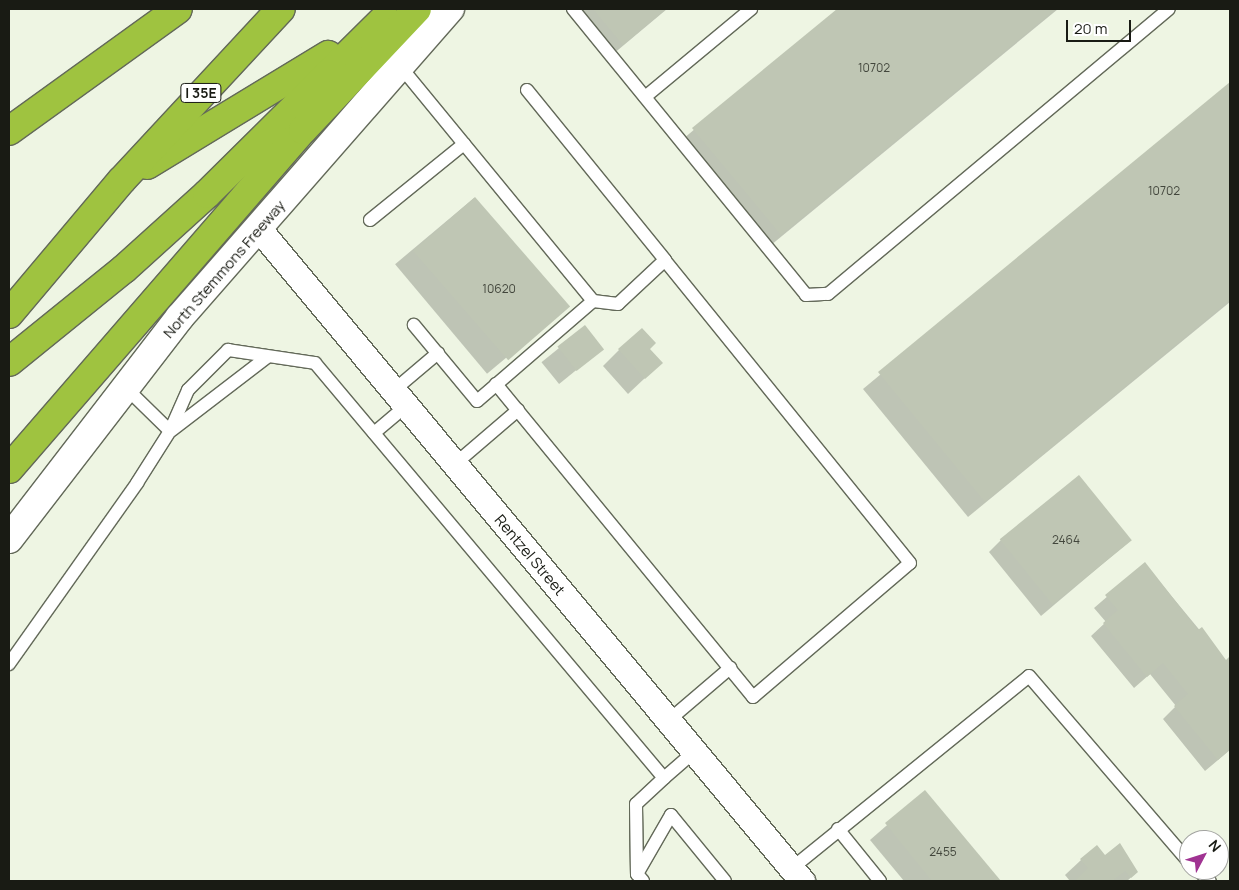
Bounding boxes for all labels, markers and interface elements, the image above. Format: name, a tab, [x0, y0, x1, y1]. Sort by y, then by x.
scale bar	[1069, 10, 1134, 42]
text: 20 m	[1074, 18, 1107, 39]
house number: 10702	[858, 61, 890, 75]
road number: I 35E	[180, 82, 222, 105]
house number: 10702	[1148, 184, 1180, 198]
street label: North Stemmons Freeway	[159, 196, 289, 342]
house number: 10620	[482, 282, 516, 296]
street label: Rentzel Street	[491, 511, 569, 599]
house number: 2464	[1052, 533, 1080, 547]
north arrow	[1179, 830, 1229, 880]
text: N	[1205, 836, 1226, 856]
house number: 2455	[929, 845, 957, 859]

